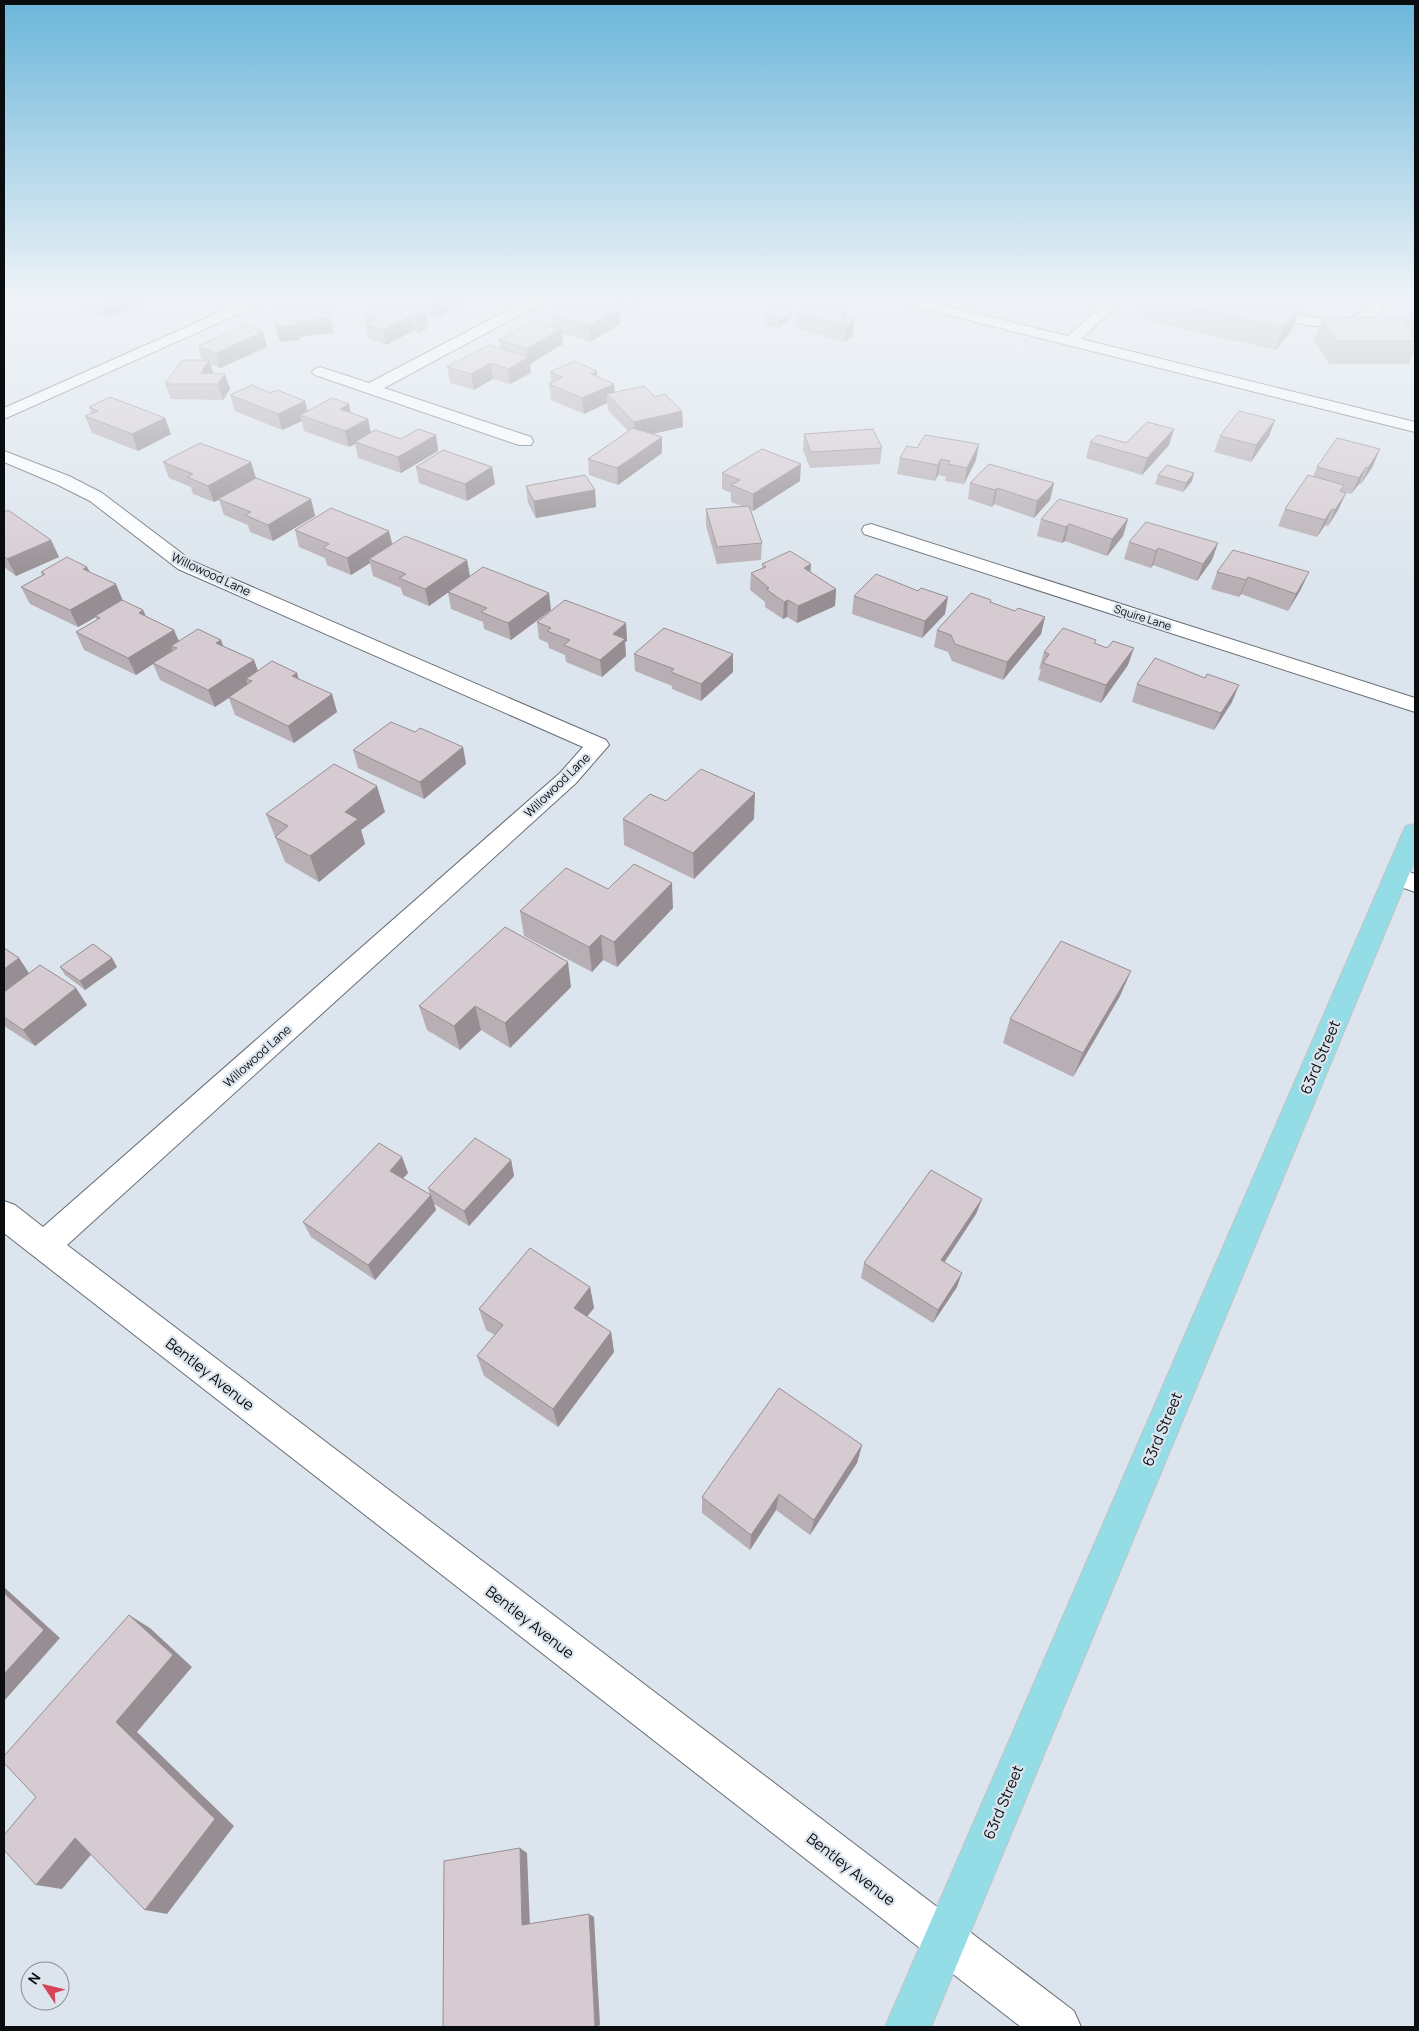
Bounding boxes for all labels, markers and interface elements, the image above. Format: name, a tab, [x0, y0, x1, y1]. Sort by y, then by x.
street label: Willowood Lane	[169, 548, 253, 600]
street label: Squire Lane	[1112, 601, 1174, 634]
street label: Willowood Lane	[520, 749, 594, 821]
street label: 63rd Street	[1295, 1017, 1345, 1097]
street label: Willowood Lane	[219, 1021, 295, 1091]
street label: Bentley Avenue	[161, 1333, 259, 1415]
street label: 63rd Street	[1137, 1389, 1187, 1469]
street label: Bentley Avenue	[481, 1581, 579, 1663]
street label: 63rd Street	[978, 1762, 1028, 1842]
street label: Bentley Avenue	[802, 1828, 900, 1910]
north arrow	[20, 1961, 70, 2011]
text: N	[23, 1969, 45, 1988]

